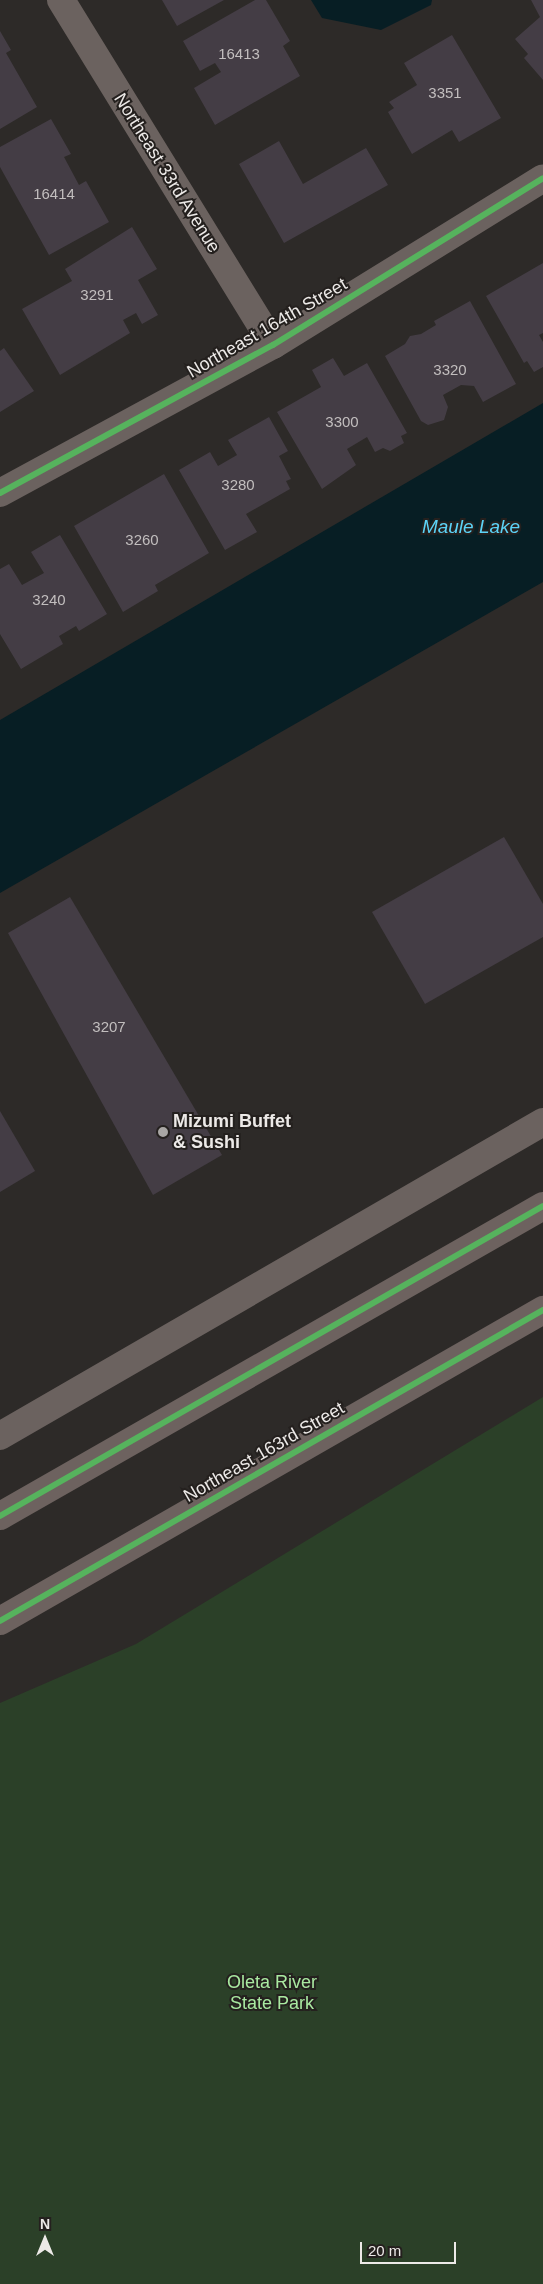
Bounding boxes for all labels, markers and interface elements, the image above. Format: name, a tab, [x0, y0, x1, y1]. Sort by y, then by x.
house number: 16413	[218, 45, 260, 63]
house number: 3351	[428, 84, 462, 102]
street label: Northeast 33rd Avenue	[109, 89, 225, 257]
house number: 16414	[33, 185, 75, 203]
street label: Northeast 164th Street	[183, 273, 351, 383]
house number: 3291	[80, 286, 114, 304]
house number: 3320	[433, 361, 467, 379]
house number: 3300	[325, 413, 359, 431]
house number: 3280	[221, 476, 255, 494]
water label: Maule Lake	[422, 516, 520, 538]
house number: 3260	[125, 531, 159, 549]
house number: 3240	[32, 591, 66, 609]
house number: 3207	[92, 1018, 126, 1036]
place label: Mizumi Buffet & Sushi	[173, 1111, 291, 1154]
marker: Mizumi Buffet & Sushi	[157, 1126, 169, 1138]
street label: Northeast 163rd Street	[180, 1397, 348, 1507]
park label: Oleta River State Park	[227, 1972, 317, 2015]
north arrow	[20, 2214, 70, 2264]
text: N	[40, 2216, 50, 2232]
scale bar	[363, 2232, 459, 2264]
text: 20 m	[368, 2242, 401, 2259]

